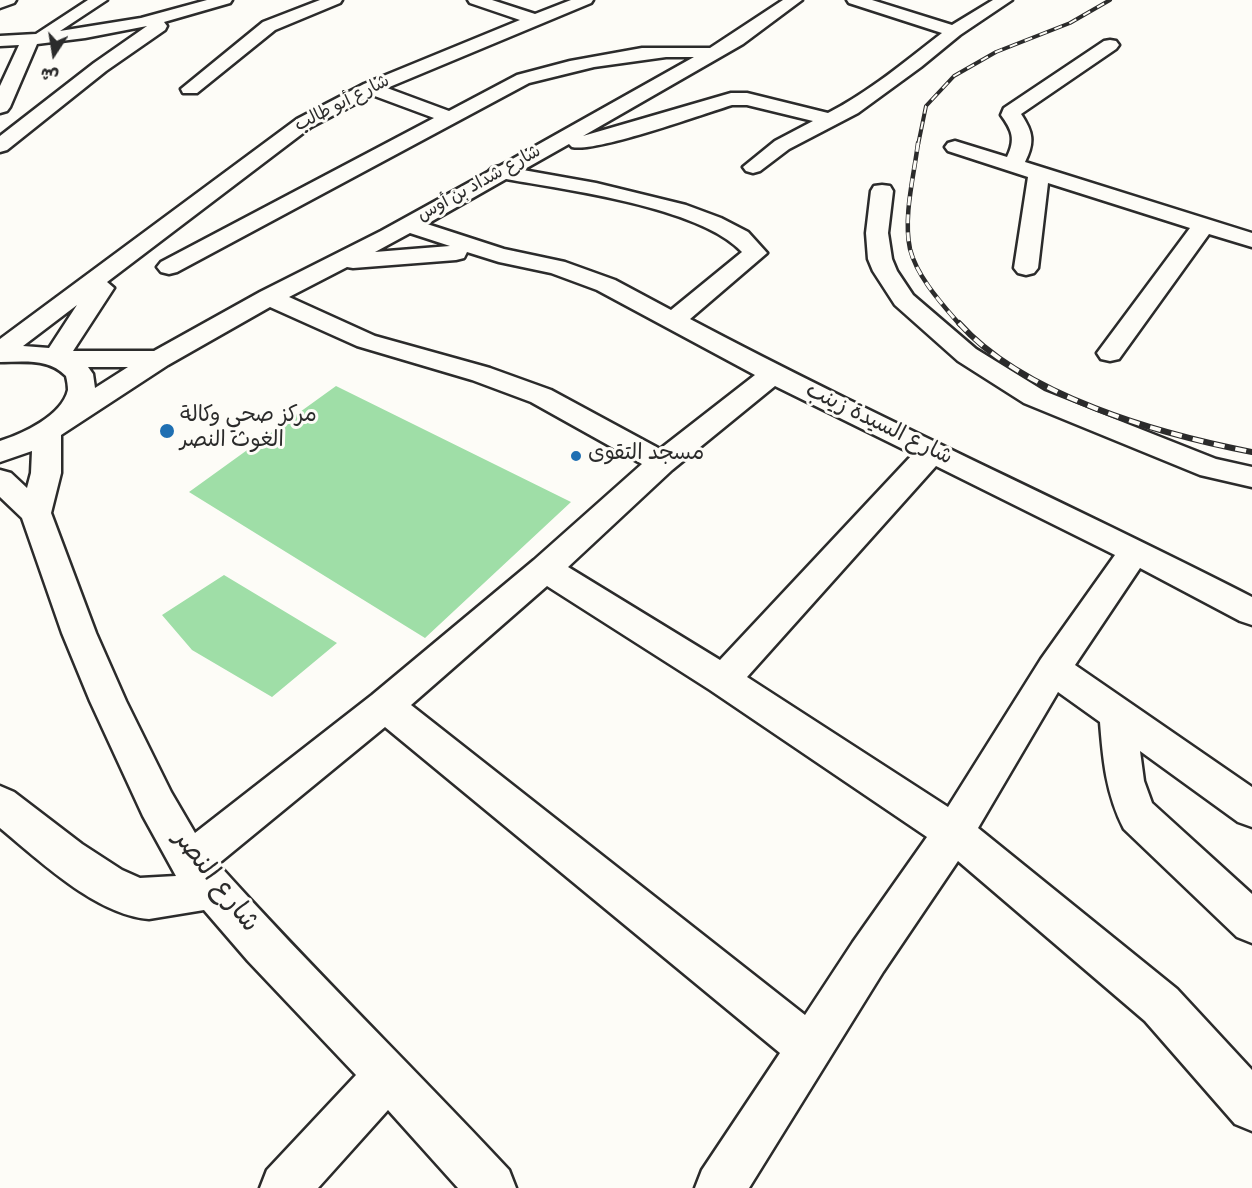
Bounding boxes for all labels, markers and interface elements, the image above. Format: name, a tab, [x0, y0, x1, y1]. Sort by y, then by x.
north arrow	[24, 24, 84, 84]
text: ش	[40, 61, 61, 83]
street label: شارع أبو طالب	[292, 72, 394, 138]
street label: شارع شداد بن أوس	[414, 142, 546, 228]
street label: شارع السيدة زينب	[800, 379, 956, 473]
place label: مركز صحي وكالة الغوث النصر	[180, 405, 317, 457]
marker: مركز صحي وكالة الغوث النصر	[158, 422, 176, 440]
place label: مسجد التقوى	[588, 443, 704, 469]
marker: مسجد التقوى	[569, 449, 583, 463]
street label: شارع النصر	[164, 825, 264, 941]

